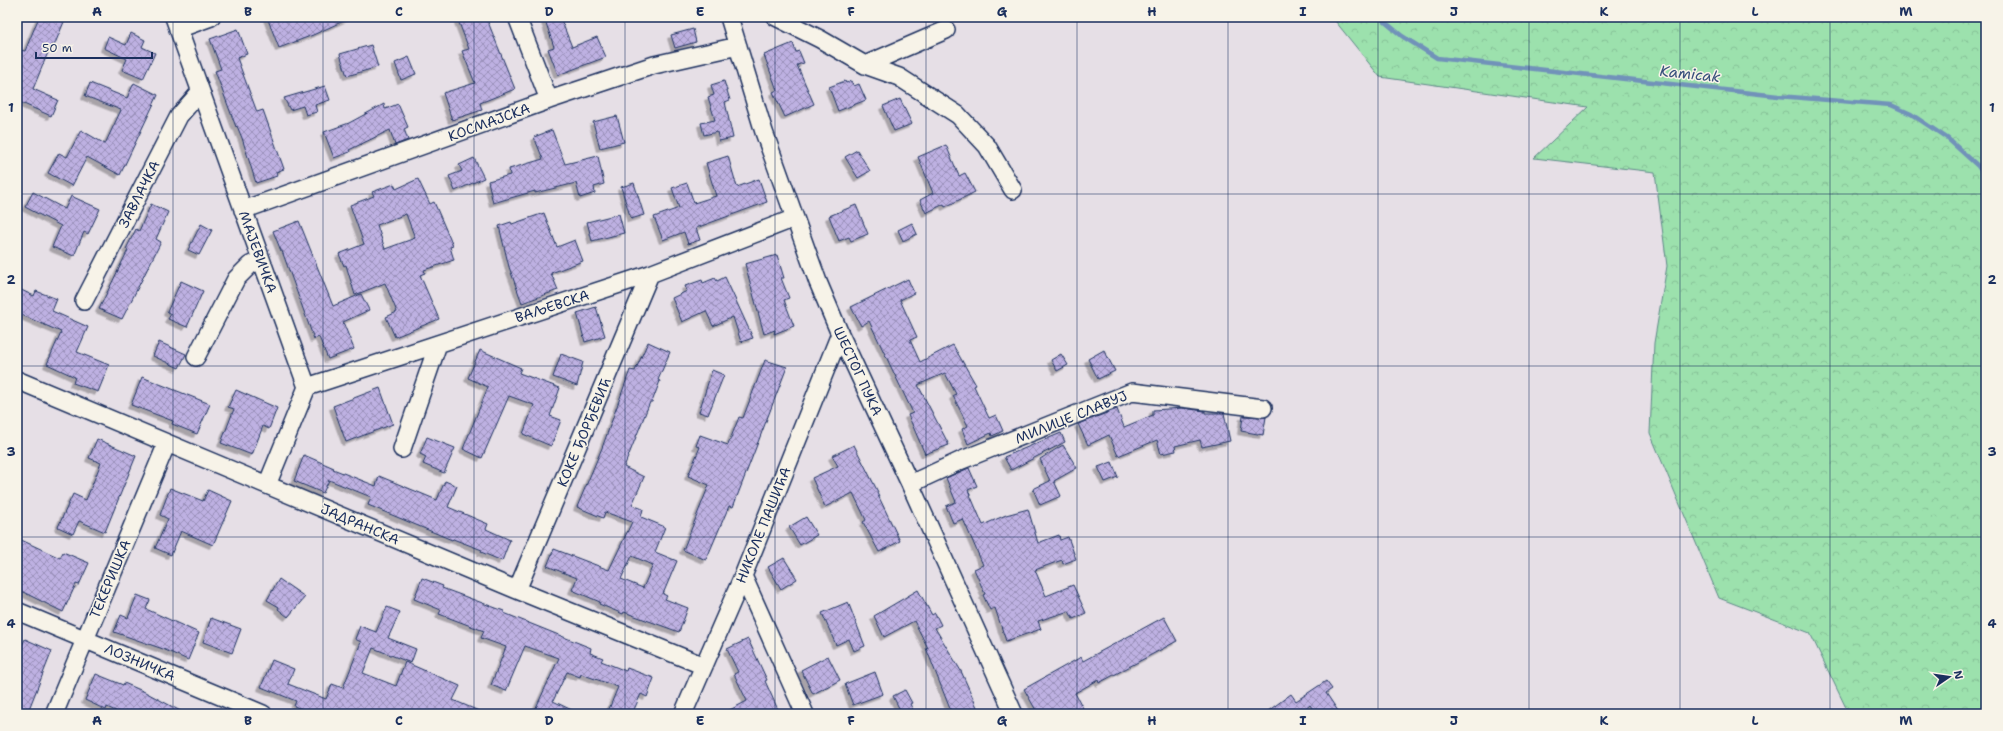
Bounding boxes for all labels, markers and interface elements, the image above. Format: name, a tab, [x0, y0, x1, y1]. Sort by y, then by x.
text: A	[92, 3, 102, 20]
text: B	[244, 3, 252, 20]
text: C	[395, 3, 403, 20]
text: D	[544, 3, 554, 20]
text: E	[696, 3, 705, 20]
text: F	[847, 3, 855, 20]
text: G	[997, 3, 1008, 20]
text: H	[1147, 3, 1157, 20]
text: I	[1299, 3, 1307, 20]
text: J	[1450, 3, 1458, 20]
text: K	[1600, 3, 1609, 20]
text: L	[1751, 3, 1759, 20]
text: M	[1899, 3, 1913, 20]
scale bar	[36, 34, 152, 60]
text: 50 m	[42, 40, 72, 56]
water label: Kamicak	[1659, 61, 1722, 87]
text: 1	[8, 99, 14, 116]
street label: КОСМАЈСКА	[445, 99, 533, 145]
text: 1	[1989, 99, 1995, 116]
street label: ЗАВЛАЧКА	[114, 157, 164, 231]
street label: МАЈЕВИЧКА	[235, 208, 281, 296]
text: 2	[6, 271, 16, 288]
text: 2	[1987, 271, 1997, 288]
street label: ВАЉЕВСКА	[513, 286, 591, 326]
street label: ШЕСТОГ ПУКА	[829, 323, 887, 419]
street label: КОКЕ ЂОРЂЕВИЋ	[553, 375, 615, 489]
street label: МИЛИЦЕ СЛАВУЈ	[1012, 386, 1130, 448]
text: 3	[6, 443, 16, 460]
text: 3	[1987, 443, 1997, 460]
street label: НИКОЛЕ ПАШИЋА	[731, 464, 795, 586]
street label: ЈАДРАНСКА	[318, 499, 402, 549]
street label: ТЕКЕРИШКА	[85, 537, 135, 621]
text: 4	[6, 615, 16, 632]
text: 4	[1987, 615, 1997, 632]
street label: ЛОЗНИЧКА	[102, 639, 178, 685]
north arrow	[1929, 657, 1969, 697]
text: N	[1950, 669, 1967, 681]
text: A	[92, 712, 102, 729]
text: B	[244, 712, 252, 729]
text: C	[395, 712, 403, 729]
text: D	[544, 712, 554, 729]
text: E	[696, 712, 705, 729]
text: F	[847, 712, 855, 729]
text: G	[997, 712, 1008, 729]
text: H	[1147, 712, 1157, 729]
text: I	[1299, 712, 1307, 729]
text: J	[1450, 712, 1458, 729]
text: K	[1600, 712, 1609, 729]
text: L	[1751, 712, 1759, 729]
text: M	[1899, 712, 1913, 729]

